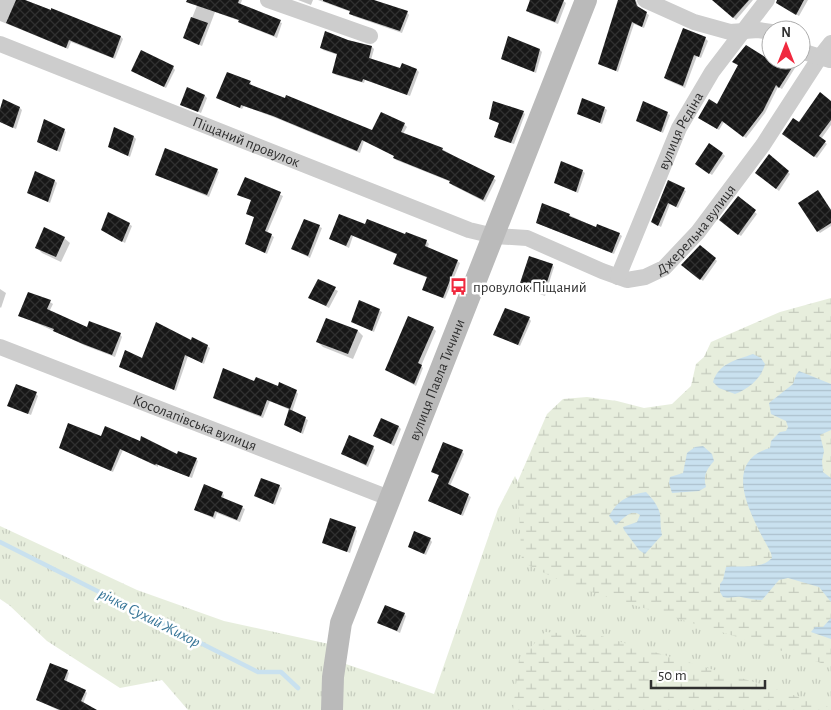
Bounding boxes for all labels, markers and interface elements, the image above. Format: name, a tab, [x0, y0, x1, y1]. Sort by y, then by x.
north arrow	[761, 20, 811, 70]
text: N	[781, 26, 791, 40]
street label: вулиця Рєдіна	[656, 89, 706, 172]
street label: Піщаний провулок	[190, 114, 302, 170]
street label: Джерельна вулиця	[655, 182, 739, 278]
bus stop icon: провулок Піщаний	[449, 277, 469, 297]
place label: провулок Піщаний	[473, 280, 587, 295]
street label: вулиця Павла Тичини	[406, 317, 468, 443]
street label: Косолапівська вулиця	[131, 392, 259, 454]
water label: річка Сухий Жихор	[96, 585, 203, 651]
scale bar	[651, 658, 765, 690]
text: 50 m	[658, 668, 687, 683]

